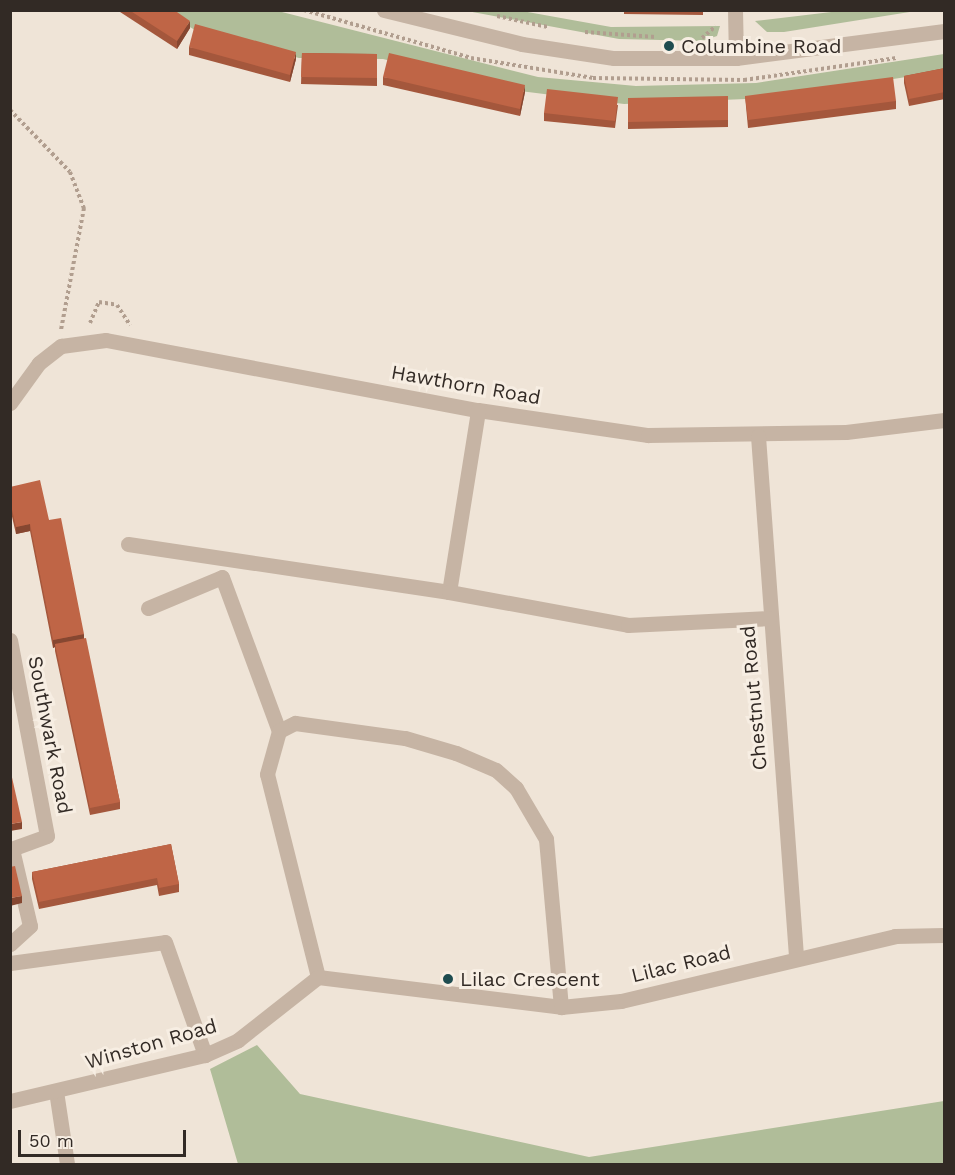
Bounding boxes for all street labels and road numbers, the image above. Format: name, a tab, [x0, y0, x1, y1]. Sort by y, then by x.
street label: Hawthorn Road	[389, 360, 543, 410]
street label: Chestnut Road	[736, 625, 772, 771]
street label: Southwark Road	[23, 654, 77, 816]
street label: Lilac Road	[629, 940, 733, 988]
street label: Winston Road	[82, 1014, 220, 1074]

